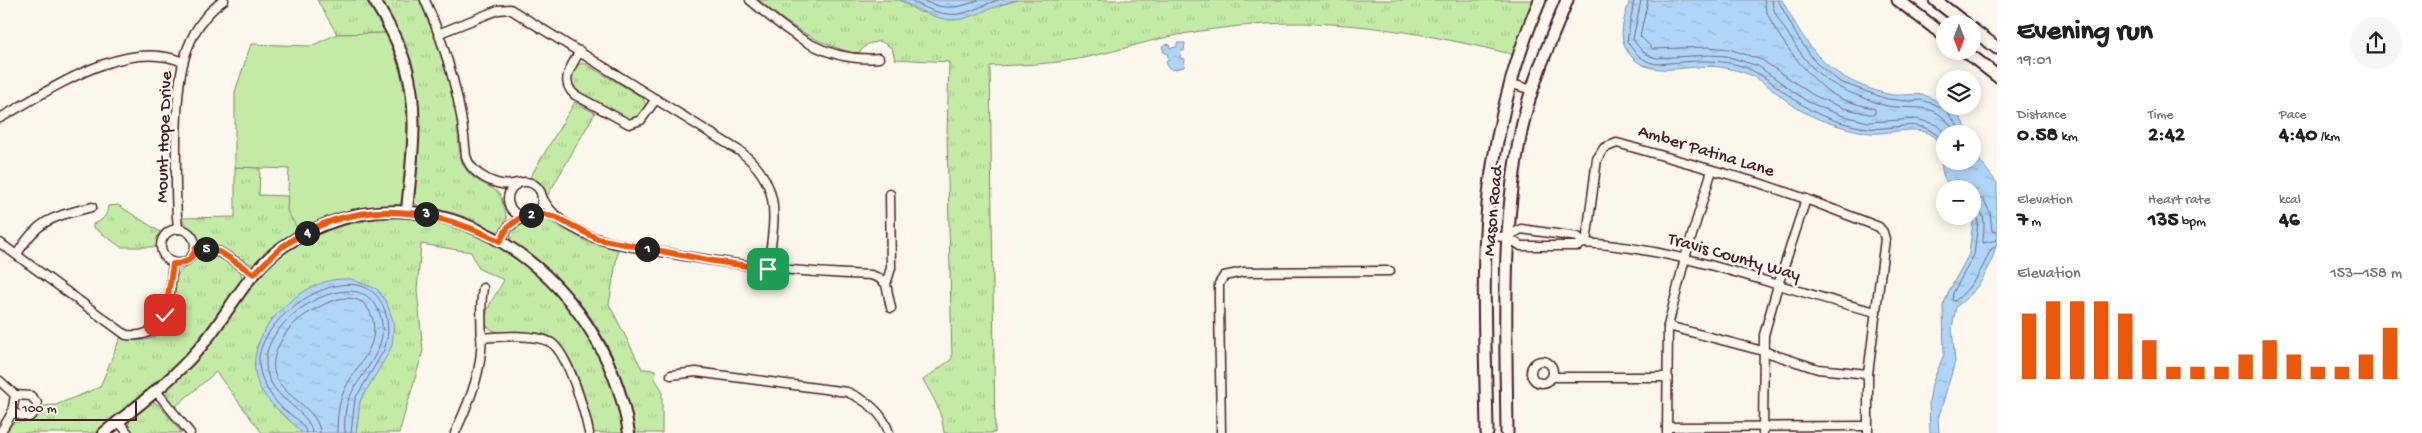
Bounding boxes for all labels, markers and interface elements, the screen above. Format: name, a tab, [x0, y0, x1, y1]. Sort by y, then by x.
north arrow	[1936, 15, 1981, 60]
map controls	[1936, 15, 1981, 225]
text: Evening run	[2017, 16, 2153, 49]
button: share	[2350, 17, 2402, 69]
text: 19:01	[2017, 52, 2052, 71]
street label: Mount Hope Drive	[152, 70, 178, 203]
button: layers	[1936, 70, 1981, 115]
text: Distance	[2017, 107, 2066, 124]
text: Time	[2148, 107, 2174, 124]
text: Pace	[2279, 107, 2306, 124]
street label: Amber Patina Lane	[1635, 121, 1777, 183]
text: 0.58	[2017, 124, 2058, 149]
text: 2:42	[2148, 124, 2185, 149]
text: 4:40	[2279, 124, 2317, 149]
button: +	[1936, 125, 1981, 170]
text: km	[2058, 129, 2078, 146]
text: /km	[2317, 129, 2340, 146]
street label: Mason Road	[1480, 164, 1509, 257]
button: −	[1936, 180, 1981, 225]
text: Elevation	[2017, 192, 2073, 209]
text: Heart rate	[2148, 192, 2211, 209]
text: kcal	[2279, 192, 2301, 209]
pin: 3	[414, 202, 438, 226]
pin: 2	[518, 202, 544, 228]
text: 3	[423, 206, 430, 223]
text: 2	[528, 207, 535, 224]
text: 7	[2017, 209, 2028, 234]
text: 135	[2148, 209, 2178, 234]
text: 46	[2279, 209, 2300, 234]
text: m	[2028, 214, 2041, 231]
text: bpm	[2178, 214, 2206, 231]
pin: 4	[294, 220, 320, 246]
text: 4	[304, 225, 311, 242]
street label: Travis County Way	[1664, 229, 1803, 287]
pin: 5	[194, 236, 218, 262]
pin: 1	[634, 236, 660, 262]
text: 5	[203, 241, 210, 258]
text: 1	[645, 241, 650, 258]
pin	[747, 248, 789, 290]
icon: arrive	[754, 255, 782, 283]
text: Elevation	[2017, 265, 2081, 284]
text: 153–158 m	[2330, 265, 2402, 284]
pin	[144, 294, 186, 336]
icon: check	[151, 301, 179, 329]
scale bar	[15, 398, 138, 421]
text: 100 m	[22, 401, 57, 418]

